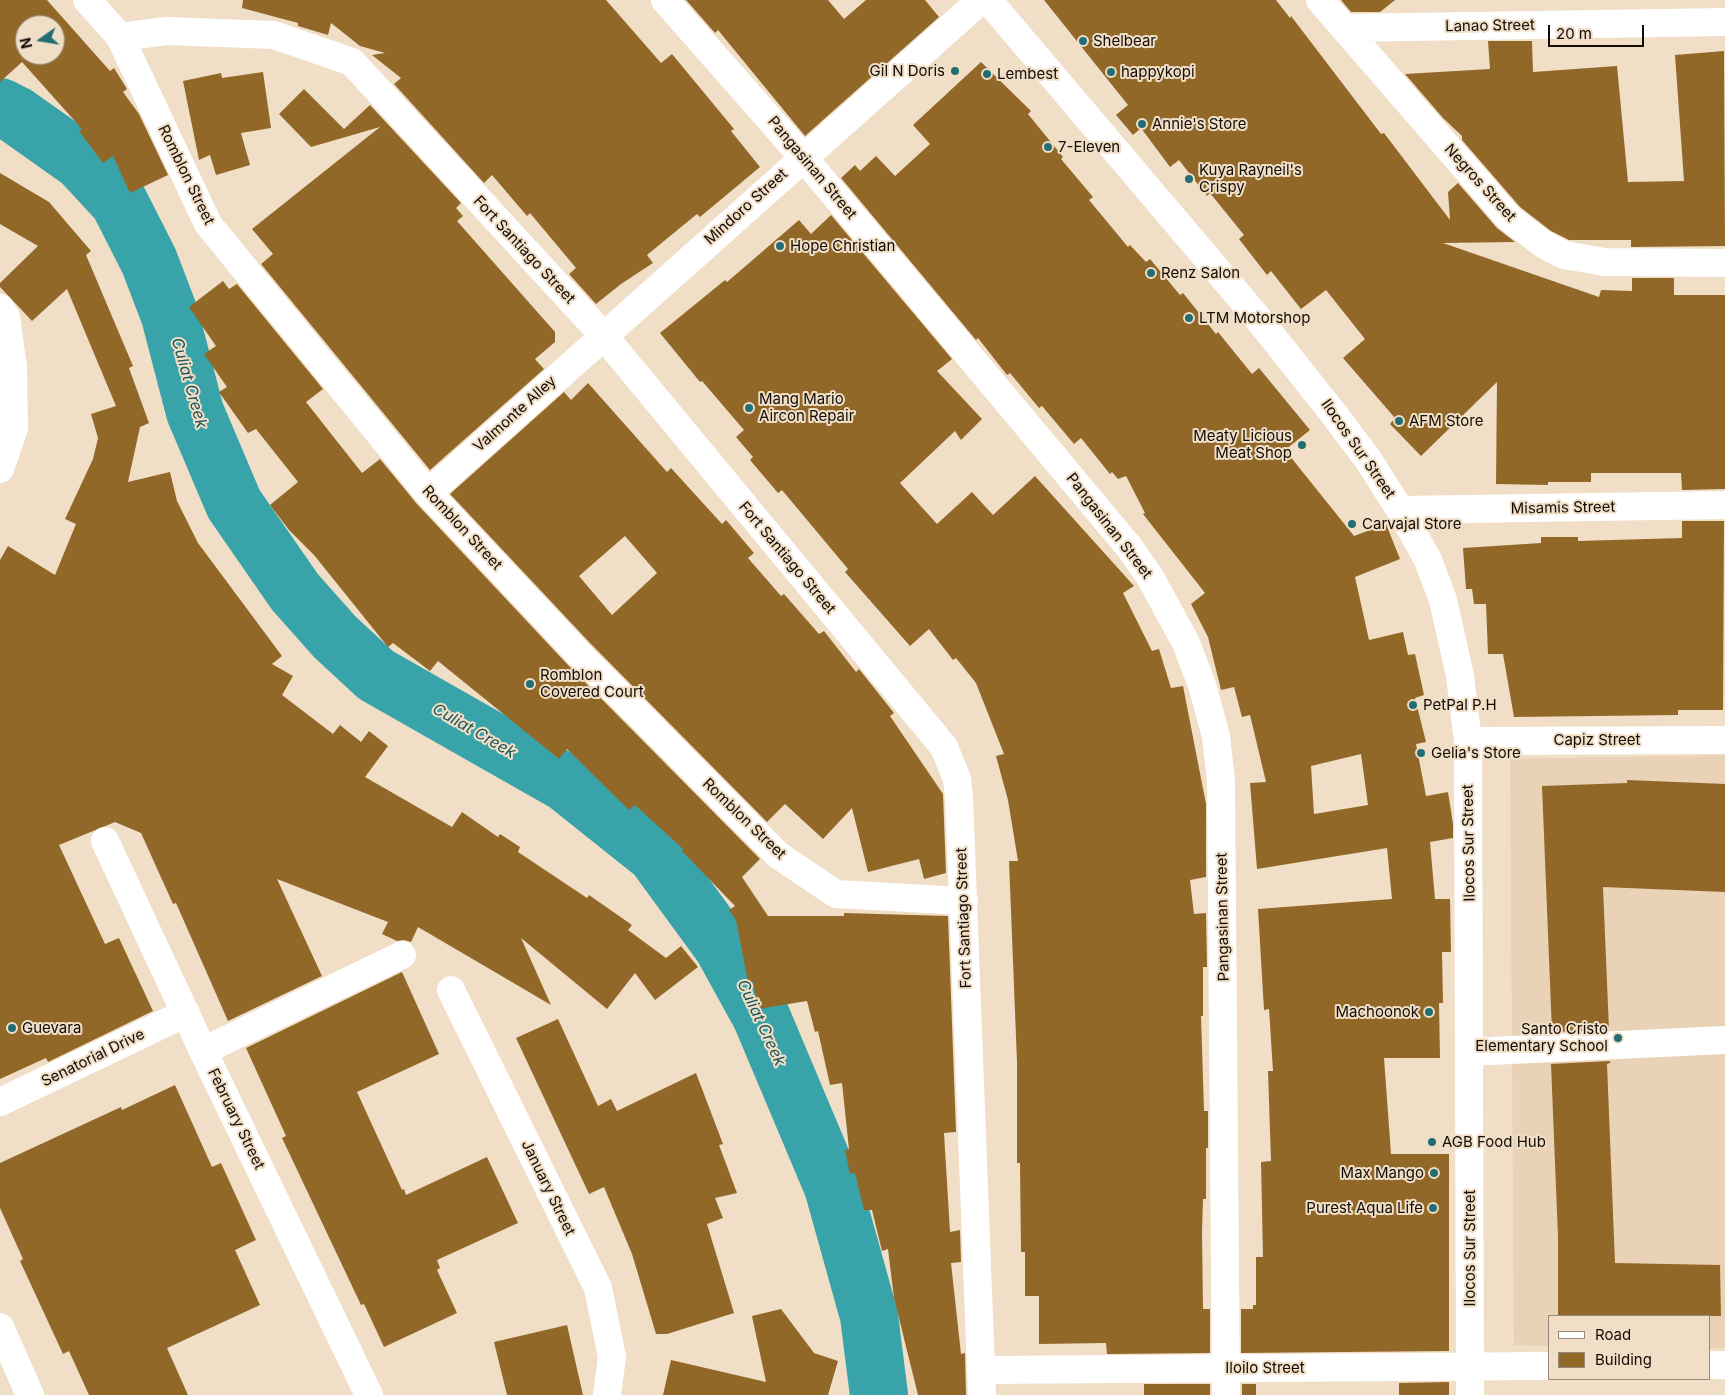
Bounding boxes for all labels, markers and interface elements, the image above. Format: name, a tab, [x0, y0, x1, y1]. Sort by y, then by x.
north arrow	[15, 15, 65, 65]
scale bar	[1550, 15, 1646, 47]
street label: Lanao Street	[1445, 16, 1535, 36]
text: 20 m	[1556, 24, 1592, 43]
place label: Shelbear	[1093, 32, 1156, 50]
marker: Shelbear	[1077, 35, 1089, 47]
text: N	[16, 36, 35, 50]
place label: Gil N Doris	[870, 62, 945, 80]
place label: happykopi	[1121, 63, 1195, 81]
marker: Gil N Doris	[949, 65, 961, 77]
place label: Lembest	[997, 65, 1058, 83]
marker: happykopi	[1105, 66, 1117, 78]
marker: Lembest	[981, 68, 993, 80]
street label: Pangasinan Street	[764, 113, 860, 223]
place label: Annie's Store	[1152, 115, 1246, 133]
marker: Annie's Store	[1136, 118, 1148, 130]
street label: Romblon Street	[154, 122, 218, 228]
place label: 7-Eleven	[1058, 138, 1120, 156]
marker: 7-Eleven	[1042, 141, 1054, 153]
street label: Negros Street	[1440, 141, 1520, 225]
place label: Kuya Rayneil's Crispy	[1199, 161, 1302, 196]
street label: Mindoro Street	[701, 165, 791, 249]
marker: Kuya Rayneil's Crispy	[1183, 173, 1195, 185]
street label: Fort Santiago Street	[469, 192, 579, 308]
place label: Hope Christian	[790, 237, 895, 255]
marker: Hope Christian	[774, 240, 786, 252]
place label: Renz Salon	[1161, 264, 1240, 282]
marker: Renz Salon	[1145, 267, 1157, 279]
place label: LTM Motorshop	[1199, 309, 1310, 327]
marker: LTM Motorshop	[1183, 312, 1195, 324]
water label: Culiat Creek	[167, 336, 211, 430]
street label: Valmonte Alley	[470, 372, 560, 456]
place label: Mang Mario Aircon Repair	[759, 390, 854, 425]
street label: Ilocos Sur Street	[1317, 396, 1399, 502]
marker: Mang Mario Aircon Repair	[743, 402, 755, 414]
place label: AFM Store	[1409, 412, 1483, 430]
marker: AFM Store	[1393, 415, 1405, 427]
place label: Meaty Licious Meat Shop	[1193, 427, 1292, 462]
marker: Meaty Licious Meat Shop	[1296, 439, 1308, 451]
street label: Pangasinan Street	[1062, 470, 1156, 582]
street label: Romblon Street	[418, 482, 506, 574]
street label: Fort Santiago Street	[735, 498, 839, 618]
street label: Misamis Street	[1510, 498, 1616, 518]
place label: Carvajal Store	[1362, 515, 1461, 533]
marker: Carvajal Store	[1346, 518, 1358, 530]
place label: Romblon Covered Court	[540, 666, 644, 701]
marker: Romblon Covered Court	[524, 678, 536, 690]
place label: PetPal P.H	[1423, 696, 1497, 714]
water label: Culiat Creek	[429, 699, 519, 763]
marker: PetPal P.H	[1407, 699, 1419, 711]
street label: Capiz Street	[1553, 731, 1641, 749]
place label: Gelia's Store	[1431, 744, 1521, 762]
marker: Gelia's Store	[1415, 747, 1427, 759]
street label: Romblon Street	[699, 775, 789, 863]
street label: Ilocos Sur Street	[1459, 784, 1479, 902]
street label: Fort Santiago Street	[953, 847, 975, 989]
street label: Pangasinan Street	[1213, 852, 1233, 982]
water label: Culiat Creek	[733, 977, 789, 1069]
place label: Machoonok	[1336, 1003, 1419, 1021]
marker: Machoonok	[1423, 1006, 1435, 1018]
place label: Guevara	[22, 1019, 81, 1037]
place label: Santo Cristo Elementary School	[1475, 1020, 1608, 1055]
marker: Guevara	[6, 1022, 18, 1034]
street label: Senatorial Drive	[39, 1025, 147, 1091]
marker: Santo Cristo Elementary School	[1612, 1032, 1624, 1044]
street label: February Street	[204, 1066, 268, 1172]
place label: AGB Food Hub	[1442, 1133, 1546, 1151]
marker: AGB Food Hub	[1426, 1136, 1438, 1148]
street label: January Street	[517, 1137, 579, 1239]
place label: Max Mango	[1341, 1164, 1424, 1182]
marker: Max Mango	[1428, 1167, 1440, 1179]
street label: Ilocos Sur Street	[1461, 1189, 1479, 1307]
place label: Purest Aqua Life	[1306, 1199, 1423, 1217]
marker: Purest Aqua Life	[1427, 1202, 1439, 1214]
legend	[1548, 1315, 1710, 1380]
text: Road	[1595, 1325, 1631, 1344]
text: Building	[1595, 1350, 1652, 1369]
street label: Iloilo Street	[1225, 1359, 1305, 1377]

